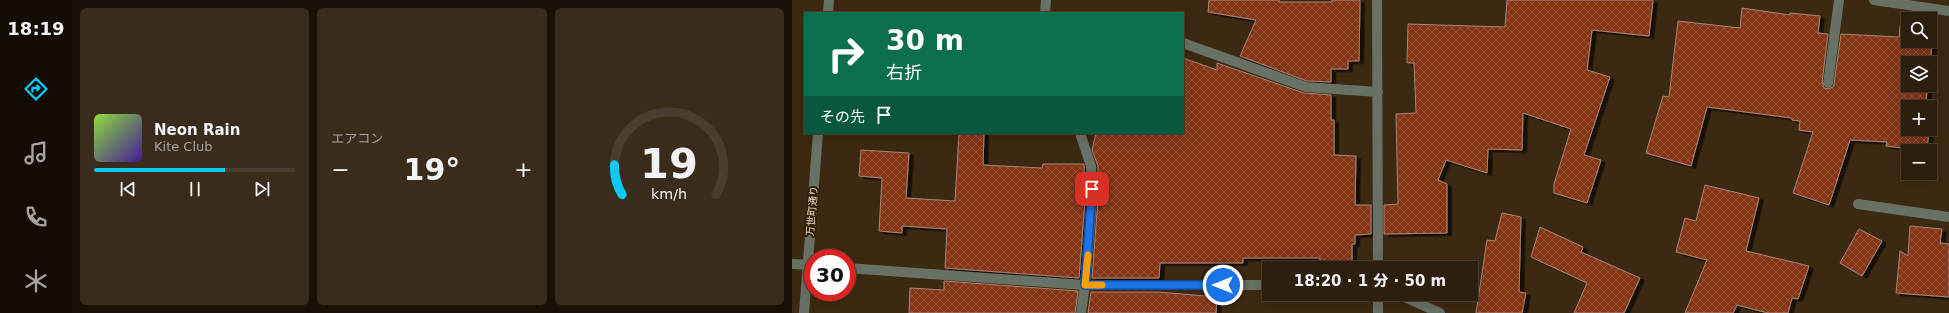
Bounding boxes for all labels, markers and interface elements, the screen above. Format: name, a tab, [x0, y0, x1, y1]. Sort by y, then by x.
map controls	[1901, 12, 1937, 180]
button: search	[1901, 12, 1937, 48]
text: 18:19	[7, 18, 65, 39]
text: 30 m	[886, 24, 964, 57]
icon: right	[820, 28, 872, 80]
button: layers	[1901, 56, 1937, 92]
text: 右折	[886, 62, 922, 83]
icon: directions	[22, 75, 50, 103]
button: +	[1901, 100, 1937, 136]
icon: arrive	[873, 104, 895, 126]
text: その先	[820, 108, 865, 126]
text: Neon Rain	[154, 121, 240, 139]
text: エアコン	[331, 131, 383, 146]
text: 19	[640, 138, 698, 187]
icon: music	[22, 139, 50, 167]
text: Kite Club	[154, 139, 213, 154]
button: −	[1901, 144, 1937, 180]
text: 19°	[404, 152, 460, 187]
text: −	[331, 157, 350, 182]
text: +	[514, 157, 533, 182]
pin	[1075, 172, 1109, 206]
icon: previous	[117, 178, 139, 200]
icon: pause	[184, 178, 206, 200]
icon: next	[251, 178, 273, 200]
icon: arrive	[1081, 178, 1103, 200]
text: km/h	[651, 185, 687, 201]
street label: 万世町通り	[804, 186, 820, 236]
icon: phone	[22, 203, 50, 231]
speed limit sign: 30	[804, 249, 856, 301]
position arrow	[1202, 264, 1244, 306]
icon: climate	[22, 267, 50, 295]
text: 18:20 · 1 分 · 50 m	[1294, 272, 1446, 290]

